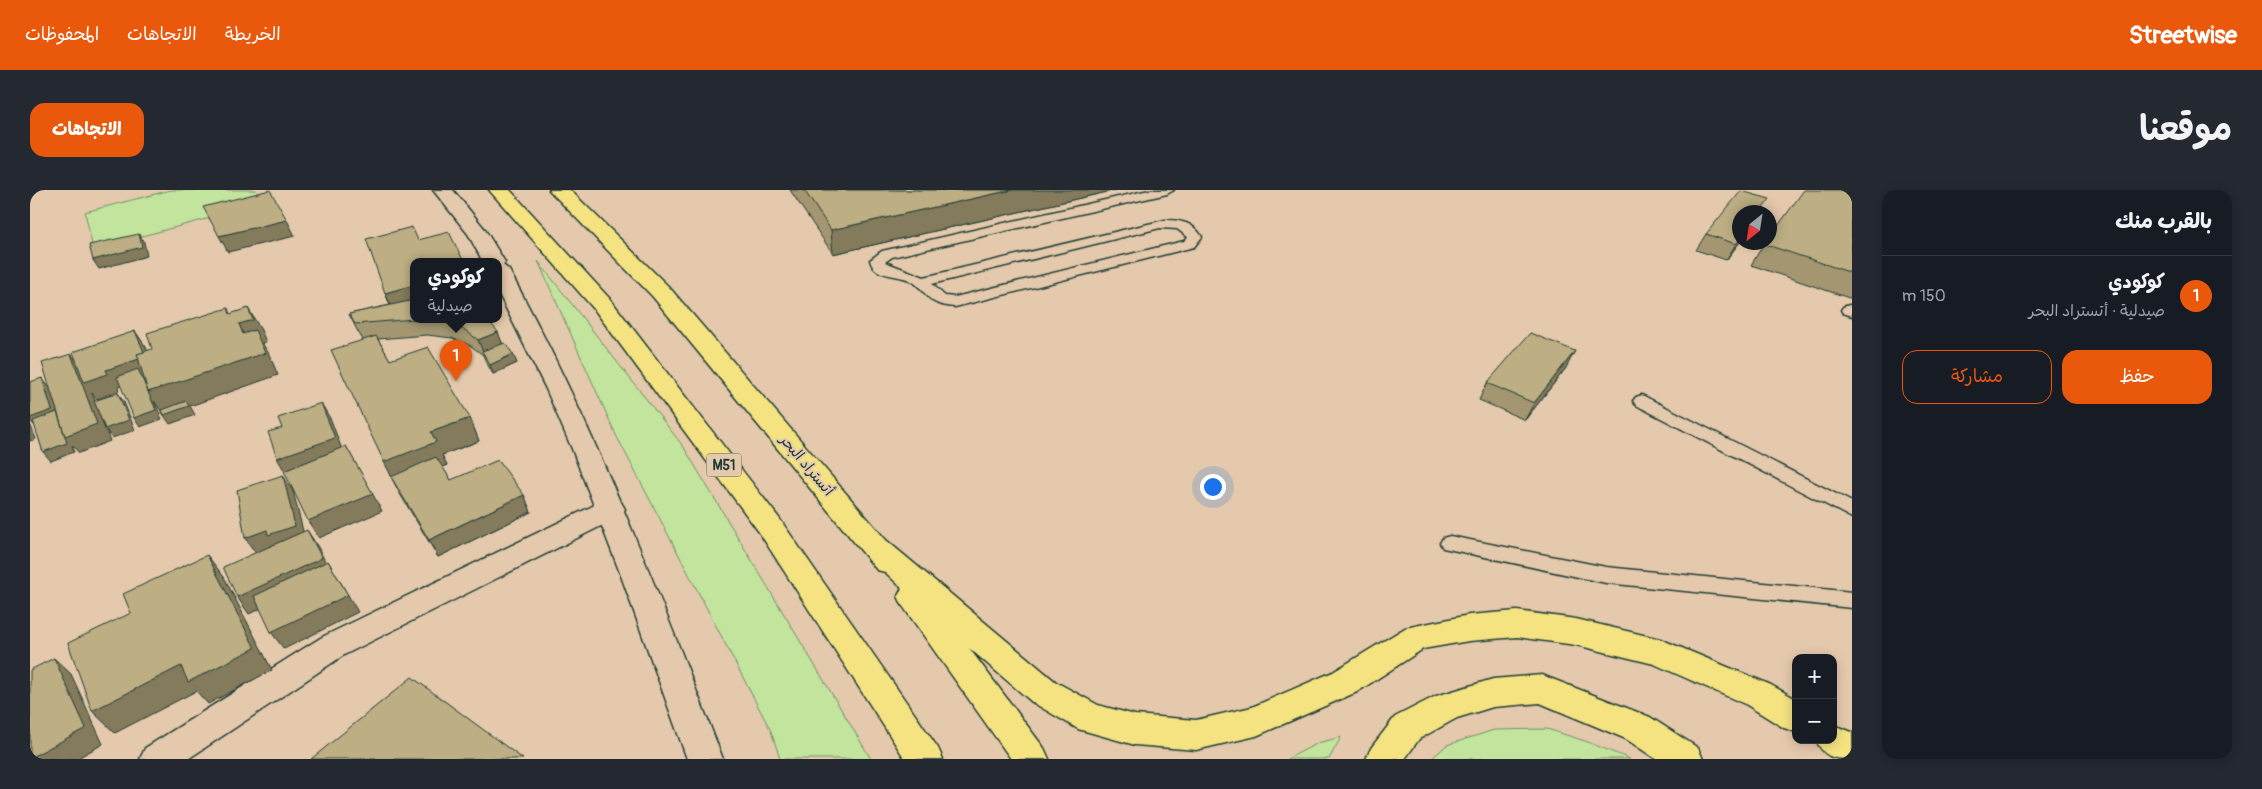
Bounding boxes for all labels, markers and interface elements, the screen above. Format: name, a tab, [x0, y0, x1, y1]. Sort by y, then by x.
text: Streetwise	[2129, 21, 2237, 50]
text: المحفوظات	[25, 23, 99, 46]
text: الاتجاهات	[127, 23, 197, 46]
text: الخريطة	[225, 23, 281, 46]
button: الاتجاهات	[30, 103, 144, 157]
text: موقعنا	[2139, 107, 2232, 151]
north arrow	[1732, 205, 1777, 250]
text: بالقرب منك	[2115, 208, 2212, 235]
popup	[410, 258, 502, 323]
text: كوكودي	[428, 265, 484, 289]
text: كوكودي	[2108, 270, 2165, 294]
text: 150 m	[1902, 286, 1946, 306]
text: 1	[2193, 286, 2199, 306]
text: صيدلية	[428, 296, 473, 316]
text: صيدلية · أتستراد البحر	[2029, 301, 2165, 321]
pin: 1	[440, 340, 472, 381]
button: مشاركة	[1902, 350, 2052, 404]
button: حفظ	[2062, 350, 2212, 404]
street label: أتستراد البحر	[775, 430, 838, 500]
road number: M51	[706, 454, 742, 476]
your location	[1200, 474, 1226, 500]
map controls	[1792, 654, 1837, 744]
button: +	[1792, 654, 1837, 699]
button: −	[1792, 699, 1837, 744]

